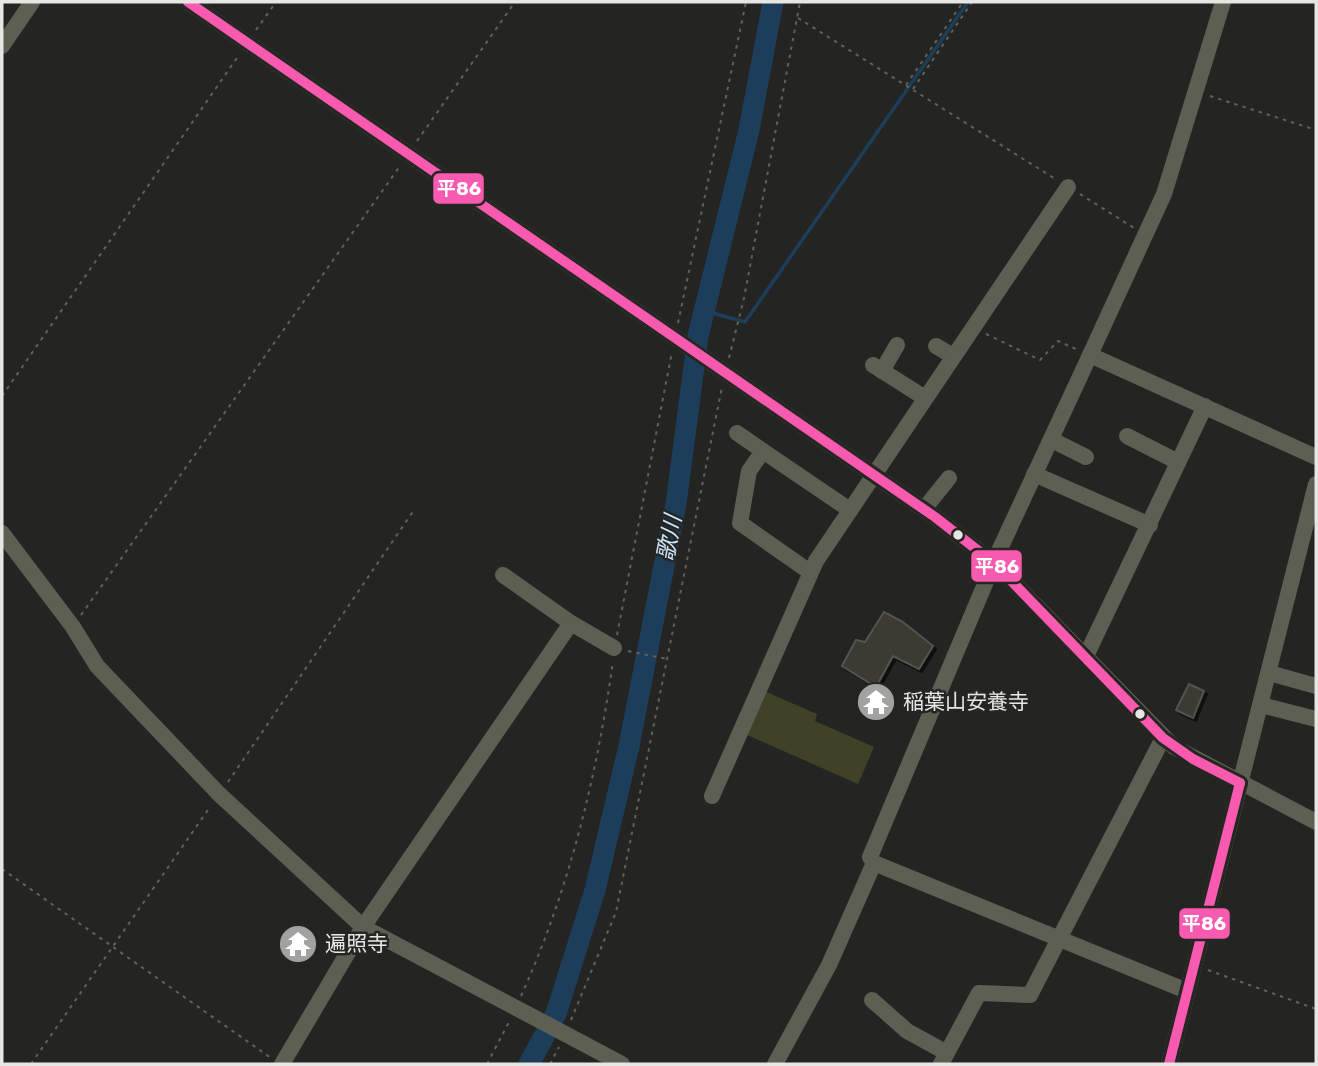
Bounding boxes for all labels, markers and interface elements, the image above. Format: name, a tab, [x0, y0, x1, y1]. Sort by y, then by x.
line badge: 平86	[432, 172, 485, 205]
text: 平86	[437, 177, 481, 200]
water label: 歌川	[651, 510, 688, 563]
unlabelled marker	[951, 528, 965, 542]
line badge: 平86	[970, 549, 1023, 583]
text: 平86	[975, 555, 1019, 578]
temple icon: 稲葉山安養寺	[855, 681, 897, 723]
place label: 稲葉山安養寺	[903, 689, 1029, 714]
unlabelled marker	[1133, 707, 1147, 721]
line badge: 平86	[1178, 907, 1231, 940]
text: 平86	[1182, 912, 1226, 935]
temple icon: 遍照寺	[277, 923, 319, 965]
place label: 遍照寺	[325, 931, 388, 956]

